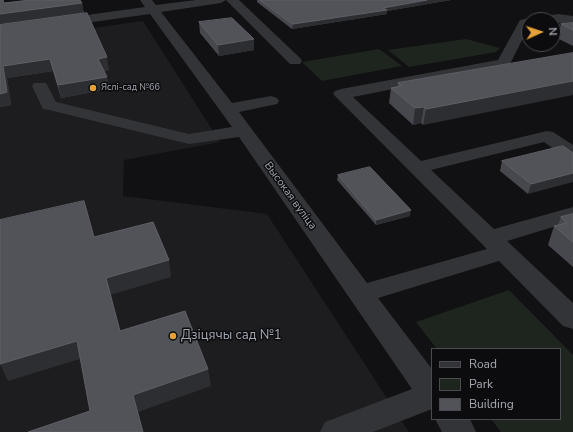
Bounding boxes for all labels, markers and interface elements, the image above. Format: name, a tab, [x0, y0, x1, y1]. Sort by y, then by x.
north arrow	[521, 12, 561, 52]
text: N	[545, 27, 560, 36]
marker: Яслі-сад №66	[88, 83, 98, 93]
place label: Яслі-сад №66	[101, 83, 160, 93]
street label: Высокая вуліца	[261, 160, 319, 232]
place label: Дзіцячы сад №1	[181, 328, 282, 344]
marker: Дзіцячы сад №1	[168, 331, 178, 341]
legend	[431, 348, 561, 420]
text: Road	[469, 356, 497, 372]
text: Park	[469, 376, 493, 392]
text: Building	[469, 396, 514, 412]

